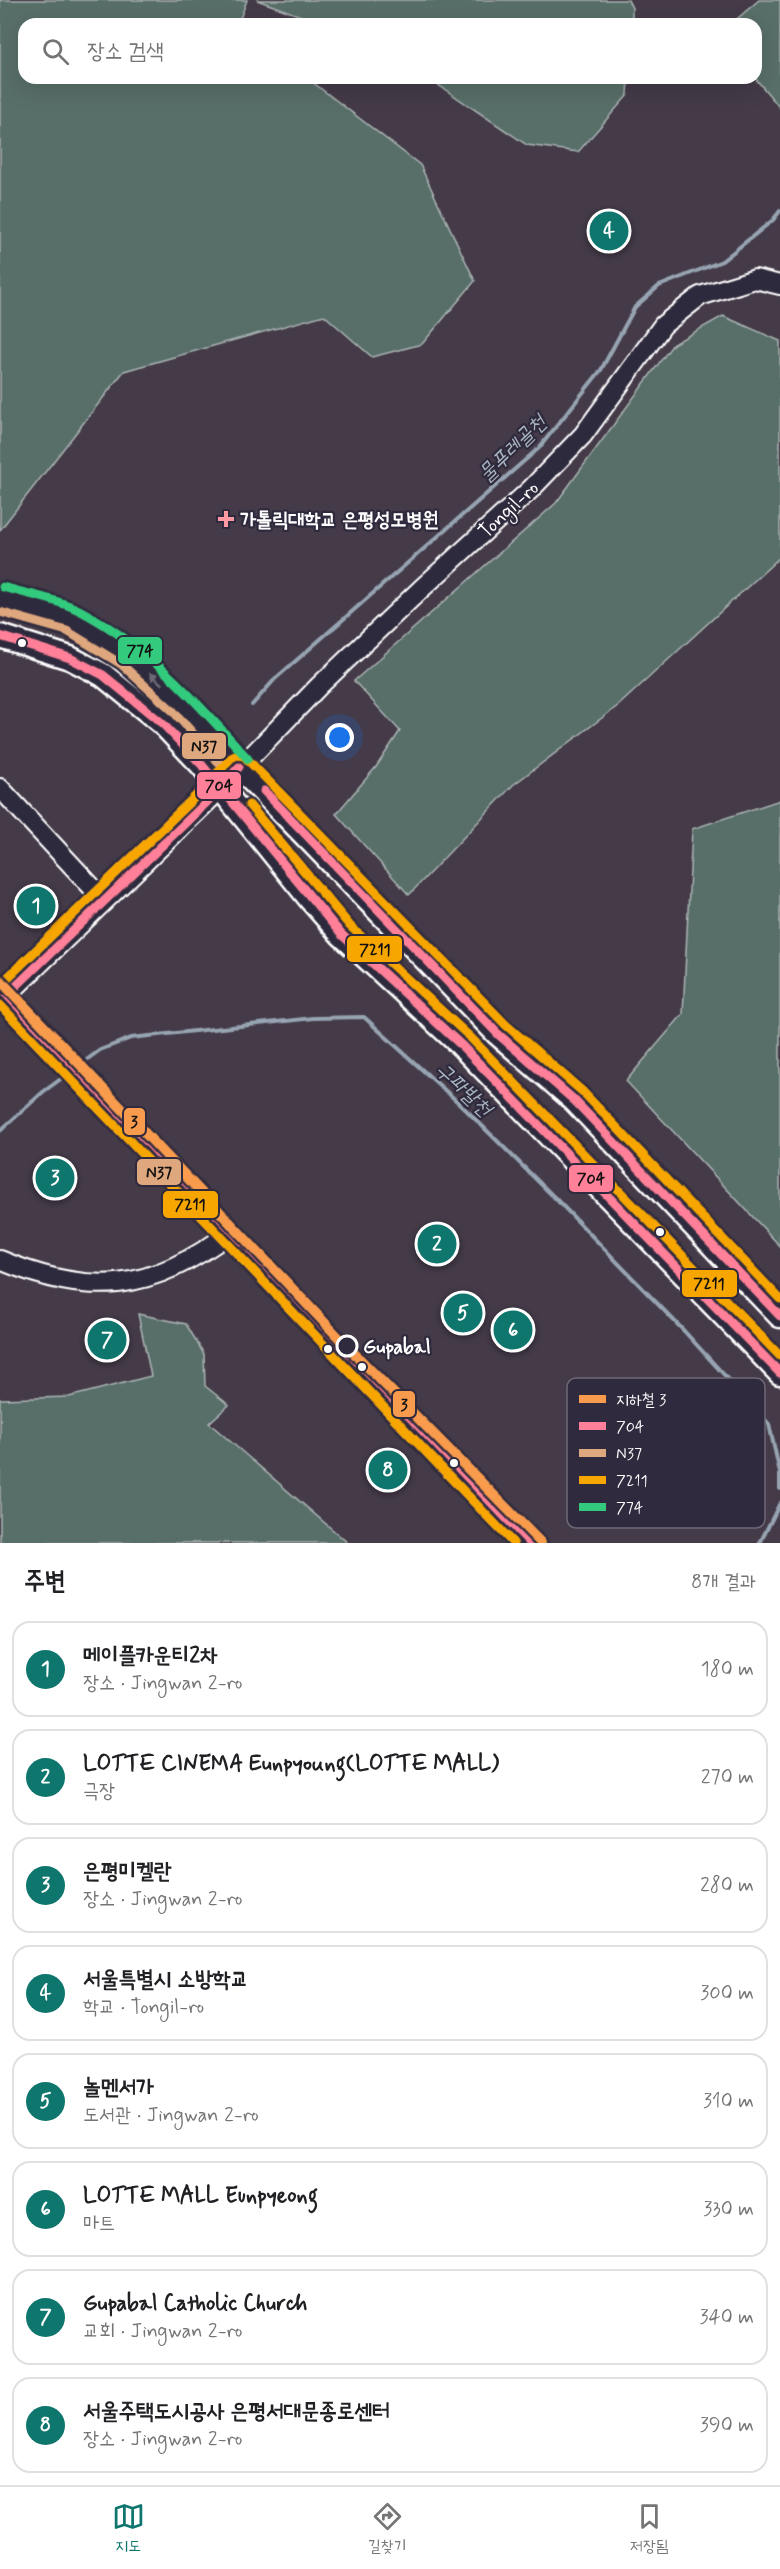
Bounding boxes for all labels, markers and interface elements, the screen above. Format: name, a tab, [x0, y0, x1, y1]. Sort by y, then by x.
search box	[18, 18, 762, 84]
icon: search	[39, 35, 72, 68]
text: 장소 검색	[87, 38, 164, 66]
pin: 4	[590, 208, 628, 254]
water label: 물푸레골천	[473, 408, 554, 488]
street label: Tongil-ro	[473, 475, 546, 546]
place label: 가톨릭대학교 은평성모병원	[240, 507, 439, 534]
marker: 가톨릭대학교 은평성모병원	[217, 510, 235, 528]
line badge: 774	[117, 636, 163, 665]
unlabelled marker	[16, 637, 28, 649]
text: 774	[126, 641, 154, 662]
one-way arrow	[149, 673, 164, 686]
your location	[325, 723, 354, 752]
line badge: N37	[181, 732, 227, 760]
text: N37	[191, 737, 217, 758]
line badge: 704	[196, 771, 242, 800]
text: 704	[205, 776, 234, 797]
pin: 1	[16, 884, 56, 928]
line badge: 7211	[346, 935, 403, 963]
text: 7211	[359, 940, 391, 961]
water label: 구파발천	[429, 1056, 499, 1124]
line badge: 3	[123, 1107, 146, 1136]
text: 3	[130, 1112, 138, 1133]
pin: 3	[36, 1156, 74, 1200]
line badge: N37	[136, 1158, 182, 1186]
text: N37	[146, 1163, 172, 1184]
line badge: 704	[568, 1164, 614, 1193]
text: 704	[577, 1169, 606, 1190]
line badge: 7211	[162, 1190, 219, 1219]
text: 7211	[174, 1195, 206, 1216]
pin: 2	[418, 1222, 456, 1266]
unlabelled marker	[654, 1226, 666, 1238]
line badge: 7211	[681, 1269, 738, 1298]
text: 7211	[693, 1274, 725, 1295]
pin: 5	[444, 1290, 482, 1336]
pin: 6	[494, 1308, 532, 1352]
pin: 7	[88, 1318, 126, 1362]
place label: Gupabal	[363, 1334, 431, 1361]
marker: Gupabal	[336, 1335, 358, 1357]
unlabelled marker	[322, 1343, 334, 1355]
unlabelled marker	[356, 1361, 368, 1373]
legend	[567, 1378, 765, 1528]
line badge: 3	[392, 1390, 416, 1418]
text: 지하철 3	[616, 1390, 666, 1411]
text: 3	[400, 1395, 408, 1416]
text: 704	[616, 1417, 644, 1438]
text: N37	[616, 1444, 642, 1465]
pin: 8	[368, 1448, 408, 1492]
unlabelled marker	[448, 1457, 460, 1469]
text: 7211	[616, 1471, 648, 1492]
text: 774	[616, 1498, 643, 1519]
text: 주변	[24, 1565, 66, 1599]
text: 8개 결과	[691, 1569, 756, 1596]
text: 메이플카운티2차	[83, 1642, 218, 1670]
text: 1	[41, 1656, 50, 1683]
text: 180 m	[701, 1656, 754, 1683]
text: 장소 · Jingwan 2-ro	[83, 1670, 243, 1697]
text: LOTTE CINEMA Eunpyoung(LOTTE MALL)	[83, 1750, 499, 1778]
text: 2	[41, 1764, 50, 1791]
text: 270 m	[701, 1764, 754, 1791]
text: 극장	[83, 1778, 115, 1805]
text: 은평미켈란	[83, 1858, 172, 1886]
text: 3	[41, 1872, 50, 1899]
text: 280 m	[700, 1872, 754, 1899]
text: 장소 · Jingwan 2-ro	[83, 1886, 243, 1913]
text: 서울특별시 소방학교	[83, 1966, 248, 1994]
text: 4	[40, 1980, 51, 2007]
text: 300 m	[700, 1980, 754, 2007]
text: 학교 · Tongil-ro	[83, 1994, 204, 2021]
text: 놀멘서가	[83, 2074, 154, 2102]
text: 5	[40, 2088, 52, 2115]
text: 310 m	[703, 2088, 754, 2115]
text: 도서관 · Jingwan 2-ro	[83, 2102, 259, 2129]
text: LOTTE MALL Eunpyeong	[83, 2182, 318, 2210]
text: 6	[40, 2196, 51, 2223]
text: 330 m	[703, 2196, 754, 2223]
text: 마트	[83, 2210, 115, 2237]
text: Gupabal Catholic Church	[83, 2290, 307, 2318]
text: 7	[39, 2304, 52, 2331]
text: 340 m	[699, 2304, 754, 2331]
text: 교회 · Jingwan 2-ro	[83, 2318, 243, 2345]
text: 서울주택도시공사 은평서대문종로센터	[83, 2398, 390, 2426]
text: 8	[40, 2412, 51, 2439]
text: 390 m	[700, 2412, 754, 2439]
text: 장소 · Jingwan 2-ro	[83, 2426, 243, 2453]
tab: 지도	[112, 2500, 145, 2557]
tab: 길찾기	[368, 2500, 407, 2557]
tab: 저장됨	[630, 2500, 668, 2557]

